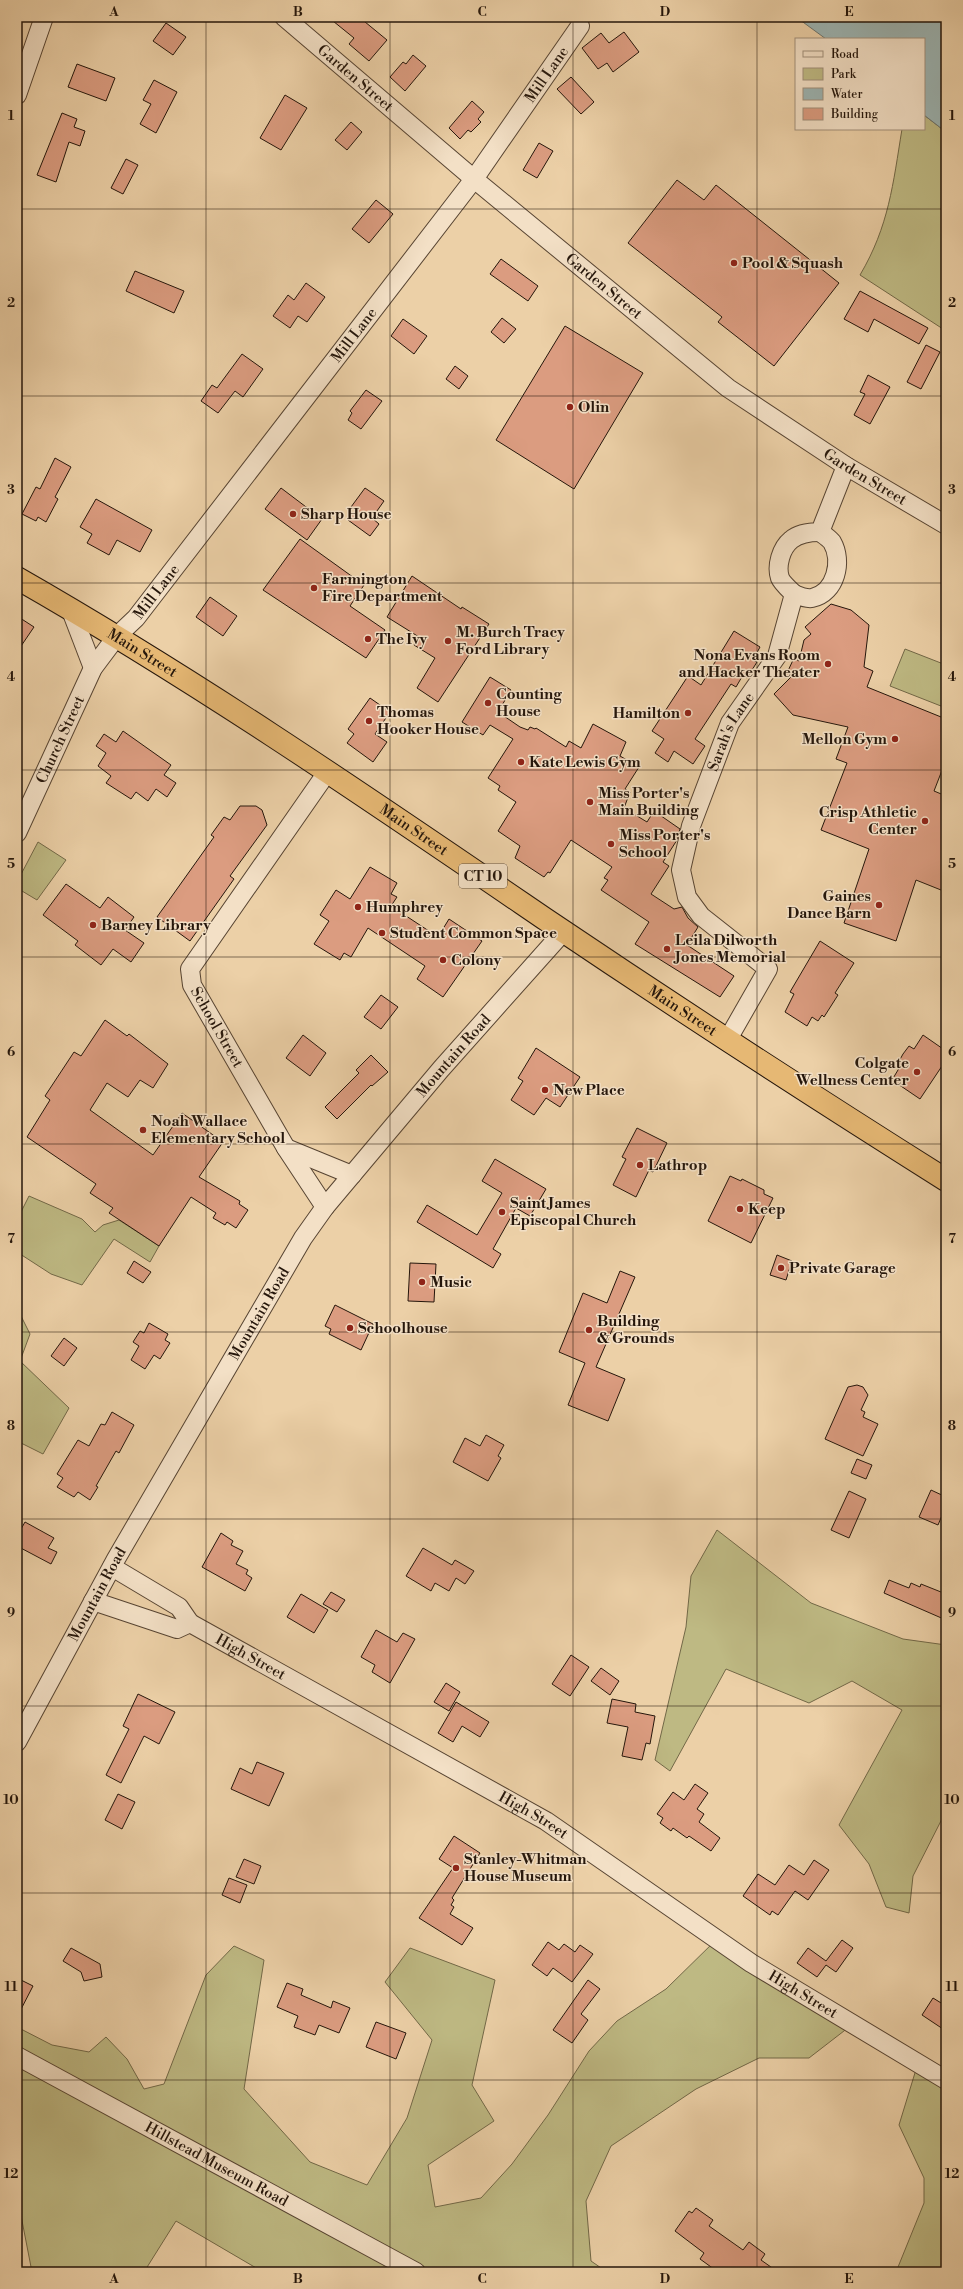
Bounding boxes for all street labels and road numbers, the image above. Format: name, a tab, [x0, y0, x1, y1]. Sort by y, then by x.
street label: Garden Street	[313, 41, 398, 117]
street label: Mill Lane	[521, 43, 573, 107]
street label: Garden Street	[561, 249, 647, 324]
street label: Mill Lane	[327, 304, 381, 367]
street label: Garden Street	[820, 445, 911, 510]
street label: Mill Lane	[129, 561, 184, 623]
street label: Main Street	[104, 624, 181, 682]
street label: Sarah's Lane	[704, 689, 759, 774]
street label: Church Street	[32, 692, 89, 787]
street label: Main Street	[376, 800, 452, 860]
road number: CT 10	[459, 864, 507, 888]
street label: Main Street	[644, 981, 721, 1041]
street label: School Street	[186, 983, 248, 1072]
street label: Mountain Road	[412, 1010, 496, 1101]
street label: Mountain Road	[225, 1264, 294, 1364]
street label: Mountain Road	[64, 1544, 131, 1645]
street label: High Street	[212, 1630, 290, 1685]
street label: High Street	[495, 1788, 572, 1844]
street label: High Street	[765, 1967, 842, 2023]
street label: Hillstead Museum Road	[141, 2118, 292, 2211]

